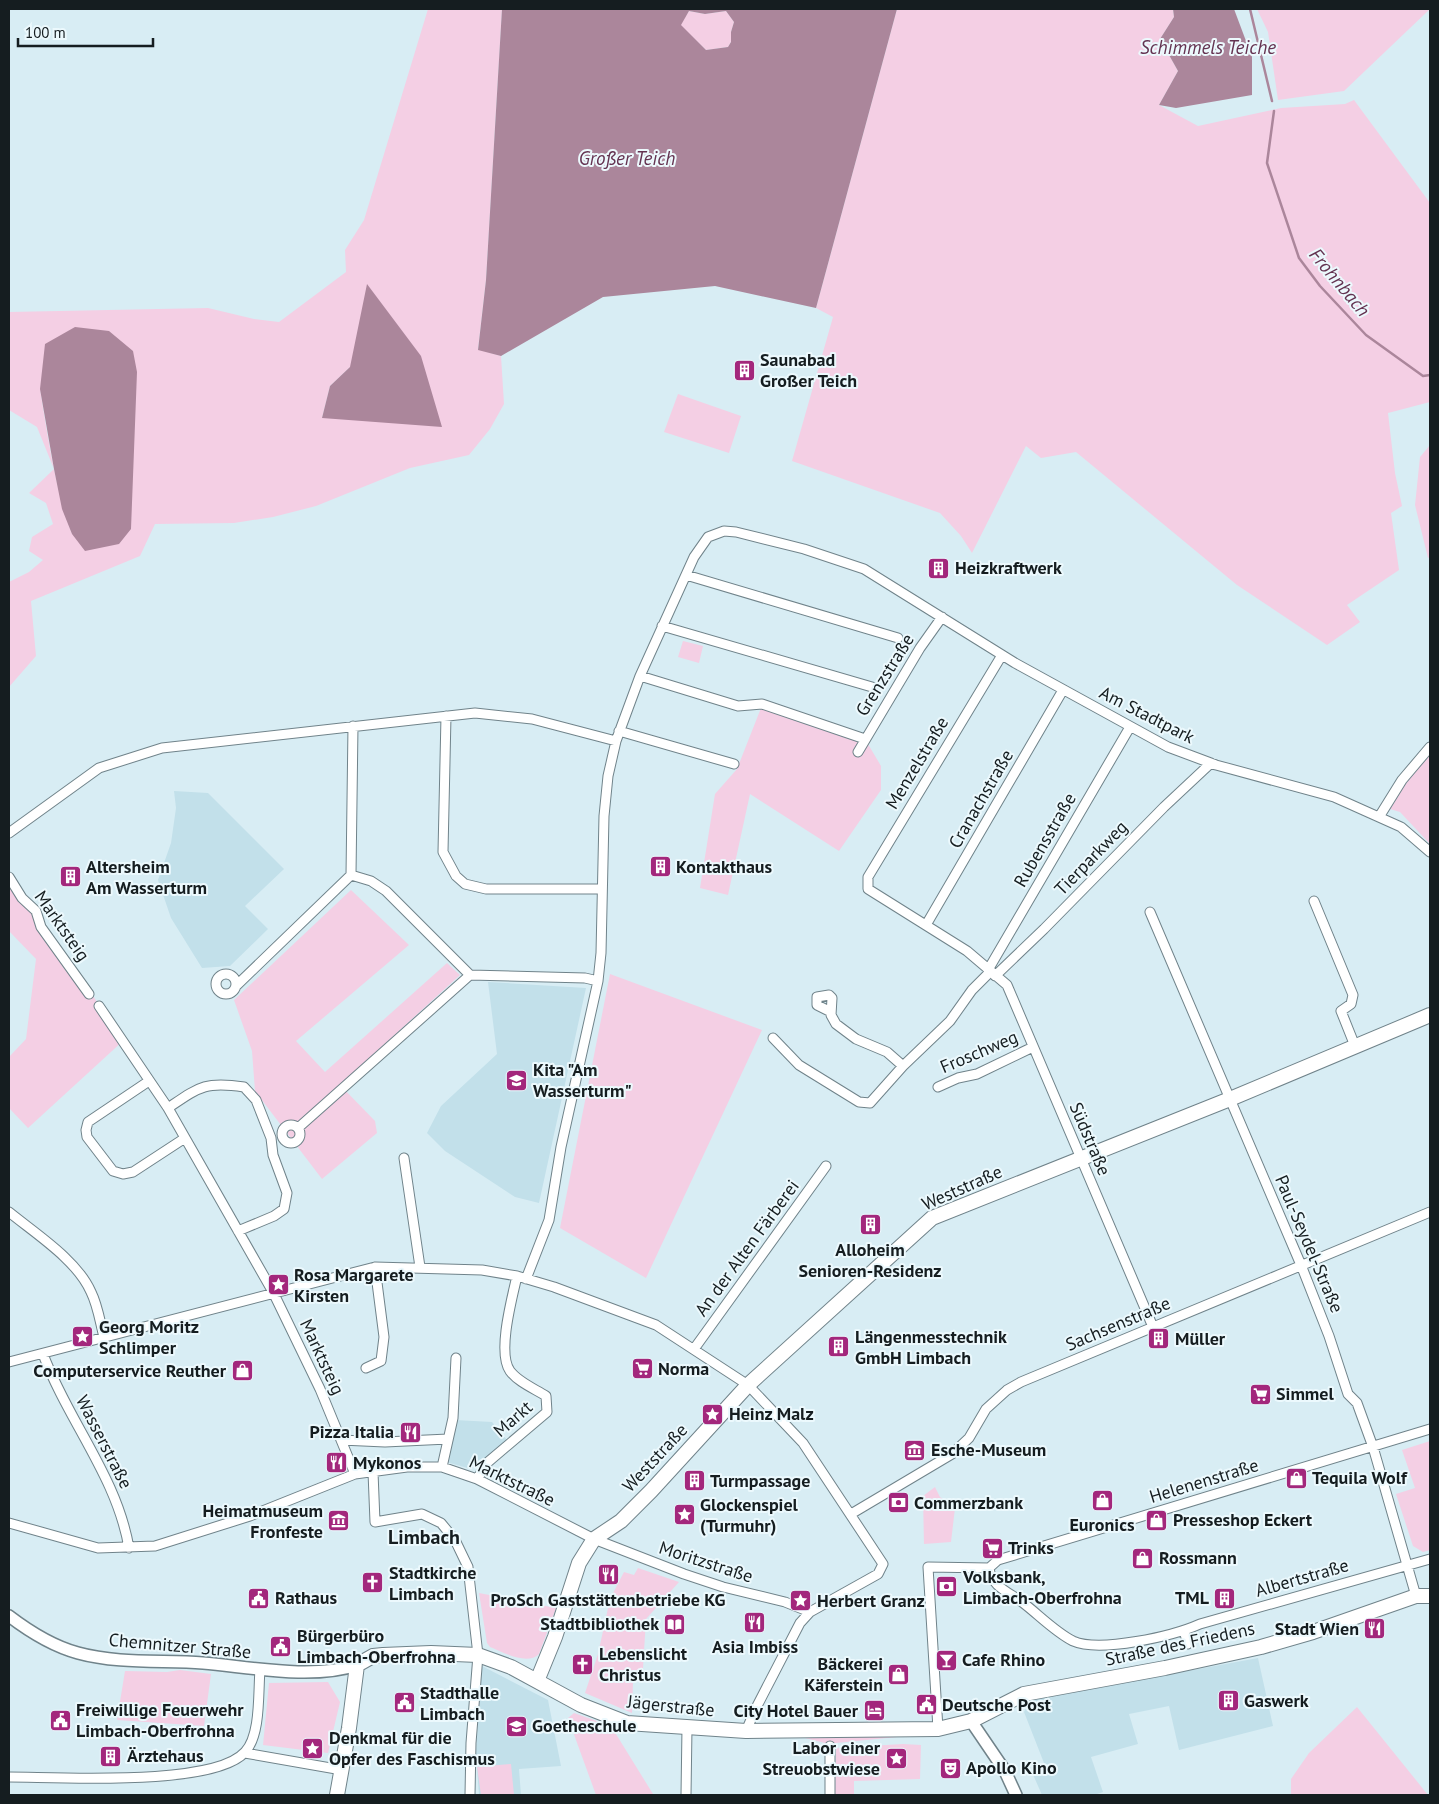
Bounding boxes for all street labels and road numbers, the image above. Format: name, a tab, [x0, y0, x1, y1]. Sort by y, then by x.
street label: Grenzstraße	[850, 629, 919, 720]
street label: Am Stadtpark	[1096, 681, 1199, 749]
street label: Menzelstraße	[880, 712, 953, 813]
street label: Cranachstraße	[943, 745, 1018, 852]
street label: Rubensstraße	[1008, 789, 1081, 891]
street label: Tierparkweg	[1049, 815, 1132, 900]
street label: Marktsteig	[30, 886, 95, 966]
street label: Froschweg	[936, 1025, 1021, 1078]
street label: Südstraße	[1065, 1099, 1116, 1179]
street label: Weststraße	[918, 1160, 1006, 1215]
street label: Paul-Seydel-Straße	[1270, 1171, 1349, 1316]
street label: An der Alten Färberei	[689, 1175, 804, 1320]
street label: Sachsenstraße	[1062, 1291, 1174, 1356]
street label: Marktsteig	[295, 1315, 350, 1398]
street label: Wasserstraße	[71, 1391, 138, 1492]
street label: Markt	[489, 1396, 537, 1442]
street label: Weststraße	[617, 1419, 692, 1497]
street label: Marktstraße	[466, 1450, 559, 1511]
street label: Helenenstraße	[1146, 1453, 1261, 1508]
street label: Moritzstraße	[656, 1536, 756, 1588]
street label: Albertstraße	[1253, 1553, 1351, 1602]
street label: Straße des Friedens	[1103, 1616, 1257, 1671]
street label: Chemnitzer Straße	[108, 1628, 252, 1663]
street label: Jägerstraße	[625, 1689, 716, 1722]

